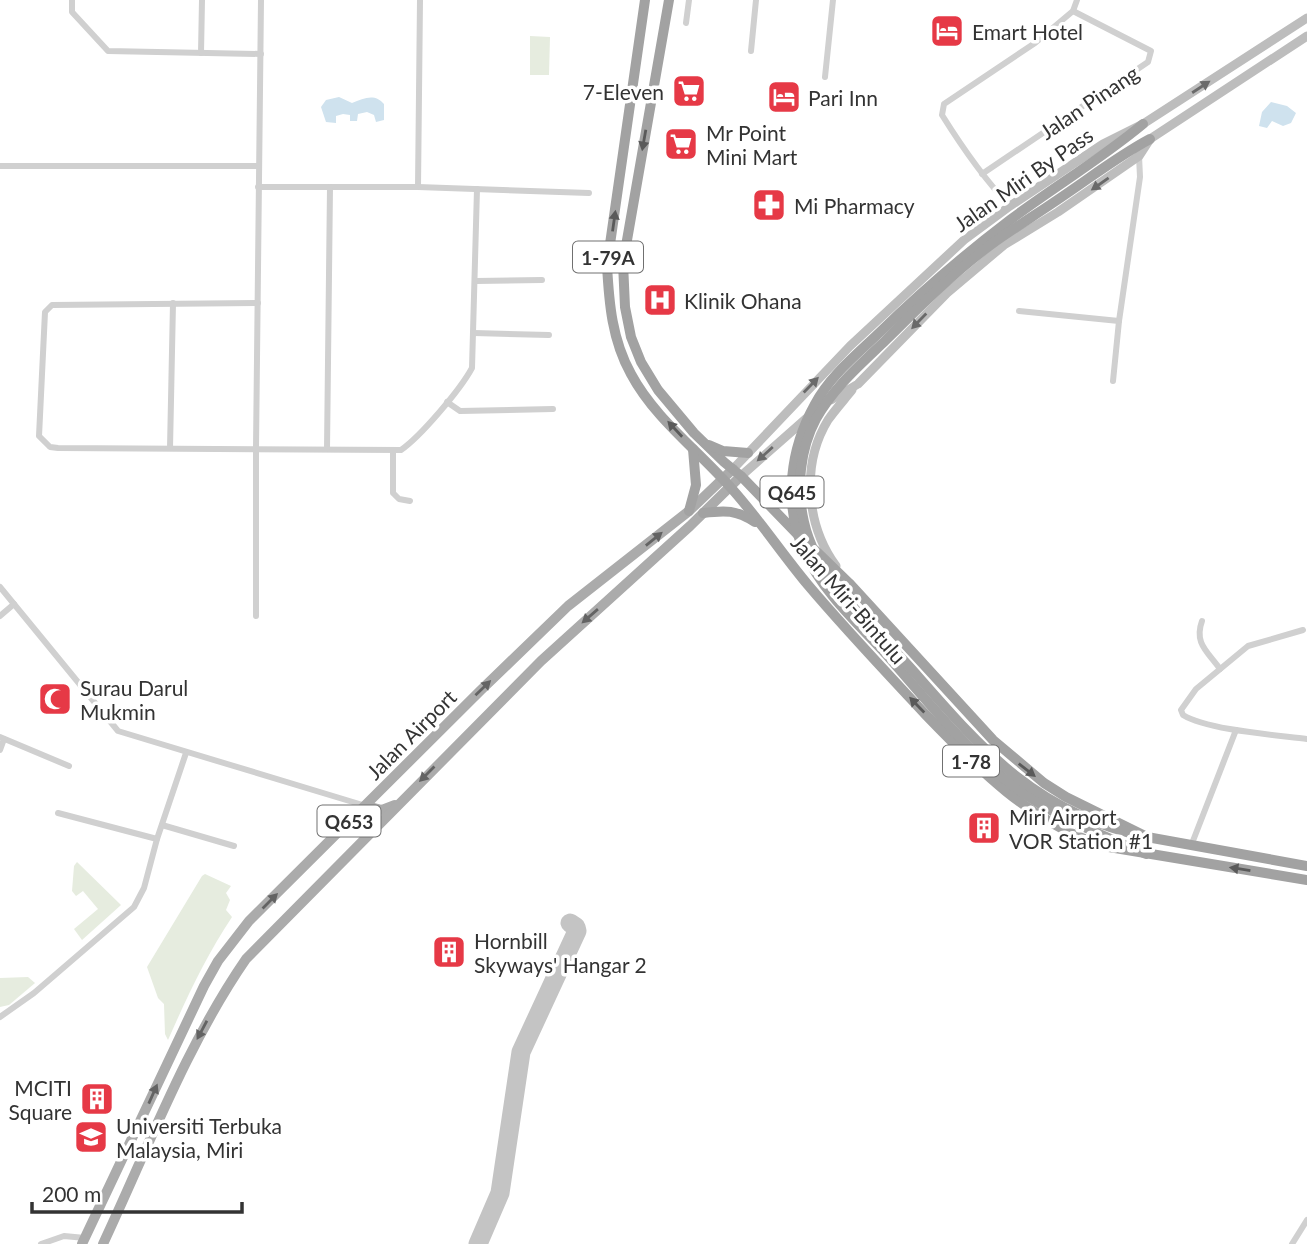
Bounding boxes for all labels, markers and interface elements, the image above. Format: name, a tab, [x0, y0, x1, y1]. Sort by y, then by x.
hotel icon: Emart Hotel	[928, 12, 966, 50]
place label: Emart Hotel	[972, 19, 1083, 44]
street label: Jalan Pinang	[1035, 60, 1143, 144]
supermarket icon: 7-Eleven	[670, 72, 708, 110]
hotel icon: Pari Inn	[765, 78, 803, 116]
place label: 7-Eleven	[583, 79, 664, 104]
one-way arrow	[1191, 81, 1211, 94]
place label: Pari Inn	[808, 85, 878, 110]
place label: Mr Point Mini Mart	[706, 120, 798, 169]
street label: Jalan Miri By Pass	[949, 122, 1097, 236]
supermarket icon: Mr Point Mini Mart	[662, 125, 700, 163]
one-way arrow	[638, 129, 649, 151]
one-way arrow	[1091, 177, 1109, 191]
pharmacy icon: Mi Pharmacy	[750, 186, 788, 224]
place label: Mi Pharmacy	[794, 193, 915, 218]
one-way arrow	[608, 210, 619, 232]
road number: 1-79A	[573, 242, 643, 272]
hospital icon: Klinik Ohana	[641, 281, 679, 319]
place label: Klinik Ohana	[684, 288, 802, 313]
one-way arrow	[912, 312, 928, 329]
one-way arrow	[803, 377, 819, 394]
one-way arrow	[667, 421, 683, 438]
one-way arrow	[757, 446, 774, 462]
road number: Q645	[760, 477, 824, 508]
street label: Jalan Miri-Bintulu	[786, 530, 912, 668]
one-way arrow	[645, 532, 663, 546]
one-way arrow	[582, 608, 599, 623]
place label: Surau Darul Mukmin	[80, 675, 188, 724]
mosque icon: Surau Darul Mukmin	[36, 680, 74, 718]
one-way arrow	[474, 681, 491, 697]
street label: Jalan Airport	[361, 684, 461, 784]
one-way arrow	[910, 697, 926, 714]
road number: 1-78	[943, 746, 999, 776]
one-way arrow	[1018, 763, 1036, 778]
one-way arrow	[419, 766, 436, 783]
place label: Miri Airport VOR Station #1	[1009, 804, 1153, 853]
road number: Q653	[318, 806, 380, 836]
building icon: Miri Airport VOR Station #1	[965, 809, 1003, 847]
one-way arrow	[1229, 863, 1251, 874]
one-way arrow	[261, 892, 278, 909]
place label: Hornbill Skyways' Hangar 2	[474, 928, 647, 977]
building icon: Hornbill Skyways' Hangar 2	[430, 933, 468, 971]
one-way arrow	[197, 1020, 208, 1040]
place label: MCITI Square	[8, 1075, 72, 1124]
building icon: MCITI Square	[78, 1080, 116, 1118]
one-way arrow	[148, 1083, 159, 1104]
place label: Universiti Terbuka Malaysia, Miri	[116, 1113, 282, 1162]
school or university icon: Universiti Terbuka Malaysia, Miri	[72, 1118, 110, 1156]
scale bar	[32, 1170, 242, 1214]
text: 200 m	[42, 1181, 101, 1206]

